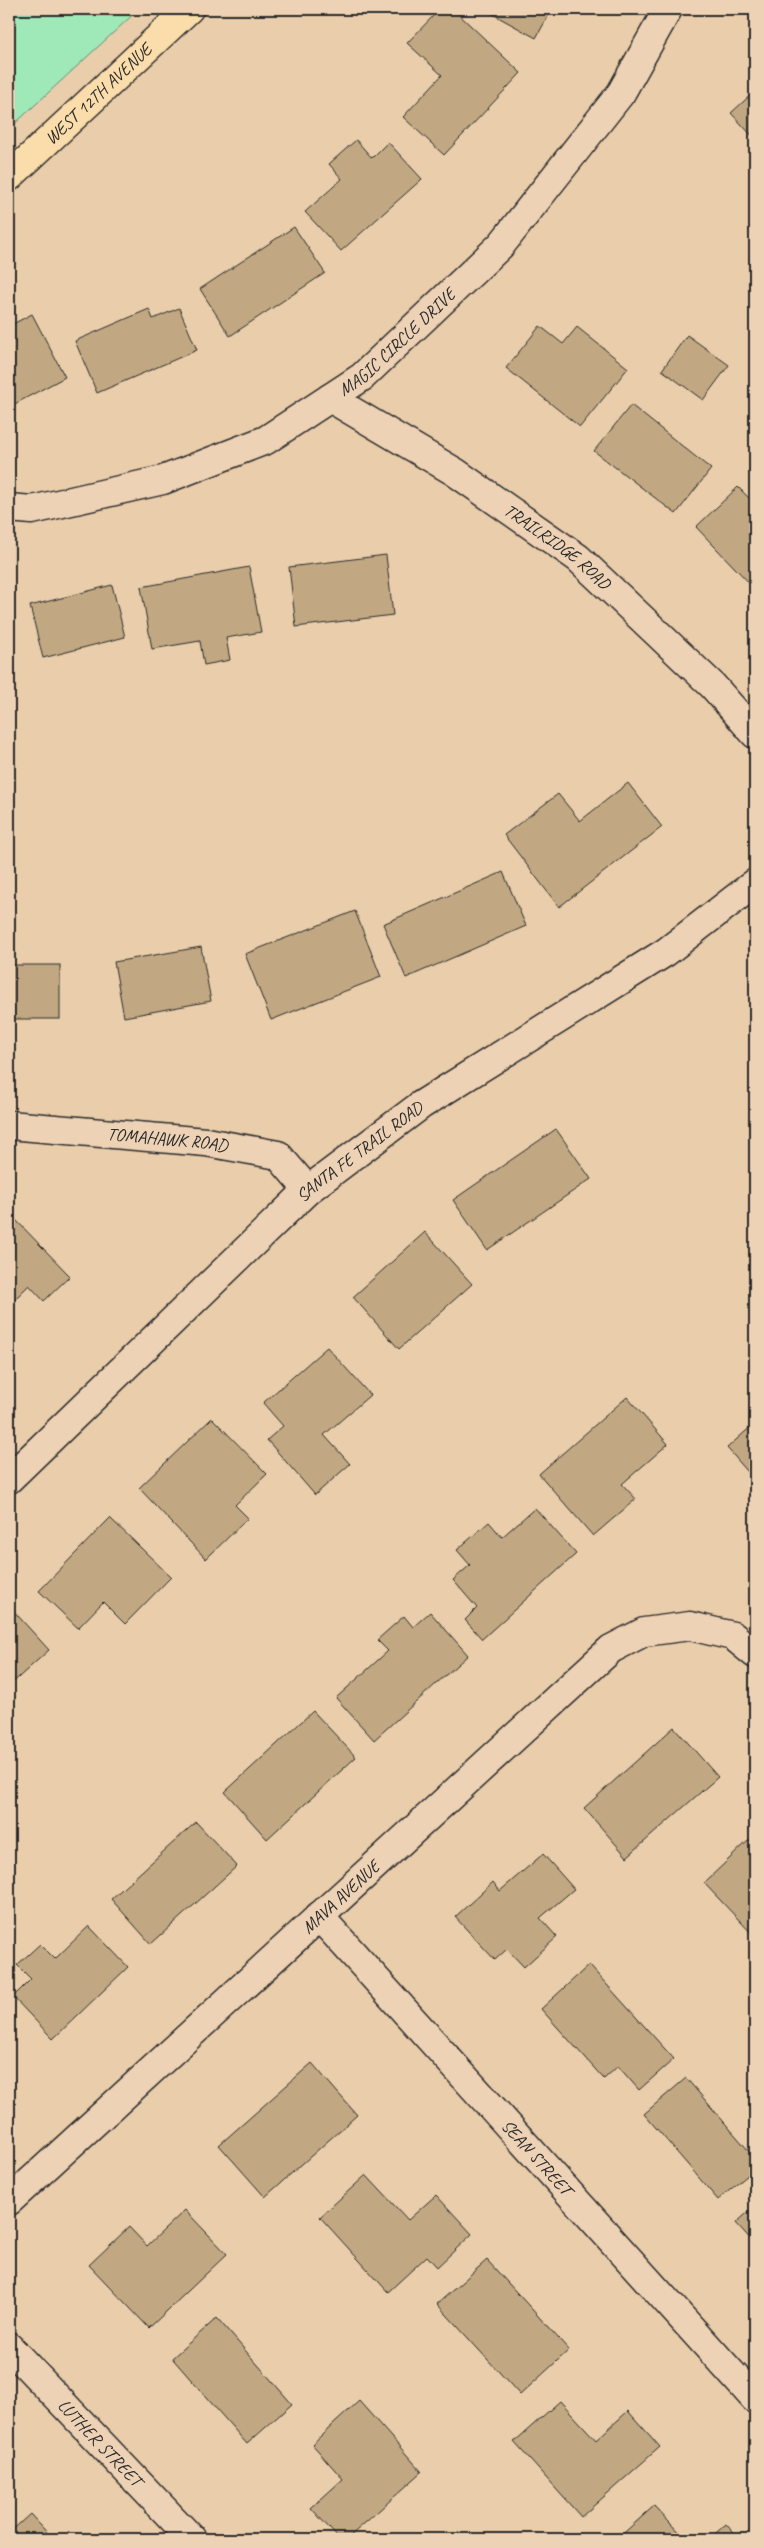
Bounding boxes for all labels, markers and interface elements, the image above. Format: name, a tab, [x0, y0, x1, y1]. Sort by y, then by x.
street label: WEST 12TH AVENUE	[40, 37, 158, 149]
street label: MAGIC CIRCLE DRIVE	[334, 282, 461, 400]
street label: TRAILRIDGE ROAD	[500, 499, 616, 595]
street label: SANTA FE TRAIL ROAD	[291, 1096, 428, 1207]
street label: TOMAHAWK ROAD	[106, 1123, 231, 1157]
street label: MAVA AVENUE	[297, 1854, 386, 1938]
street label: SEAN STREET	[497, 2115, 580, 2203]
street label: LUTHER STREET	[53, 2394, 150, 2494]

